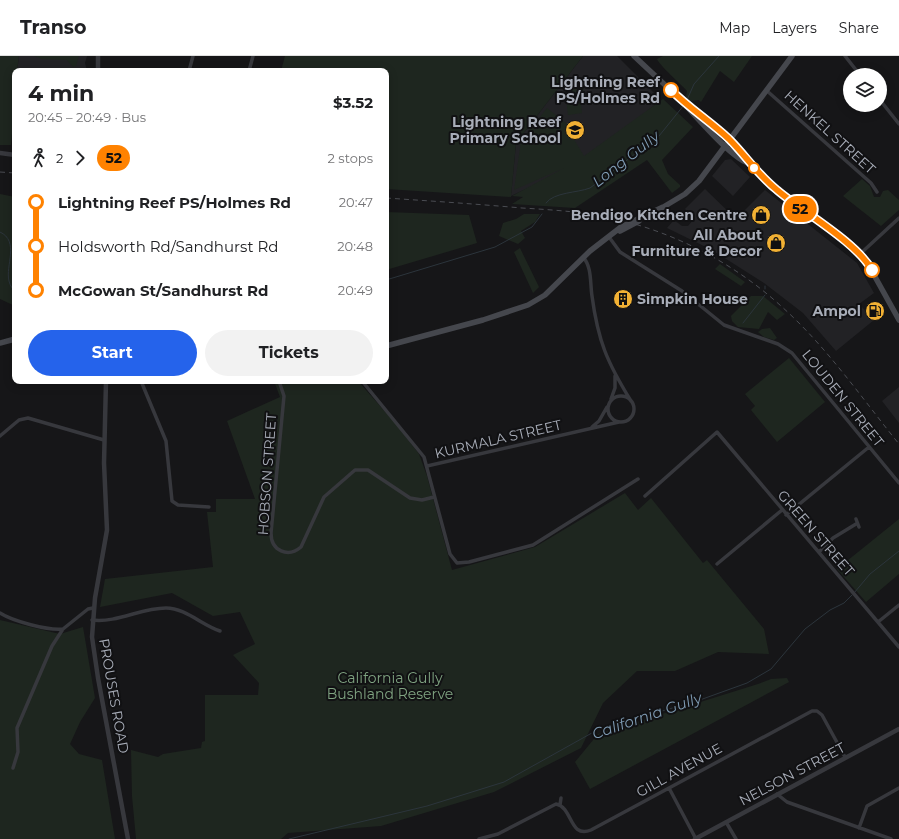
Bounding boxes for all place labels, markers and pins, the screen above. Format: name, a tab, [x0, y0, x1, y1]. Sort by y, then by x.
place label: Lightning Reef PS/Holmes Rd	[551, 73, 661, 107]
marker: Lightning Reef PS/Holmes Rd	[663, 82, 679, 98]
place label: Lightning Reef Primary School	[450, 113, 562, 147]
school or university icon: Lightning Reef Primary School	[564, 119, 586, 141]
unlabelled marker	[748, 162, 760, 174]
shop icon: Bendigo Kitchen Centre	[750, 204, 772, 226]
place label: Bendigo Kitchen Centre	[571, 206, 747, 224]
place label: All About Furniture & Decor	[631, 226, 762, 260]
shop icon: All About Furniture & Decor	[765, 232, 787, 254]
unlabelled marker	[864, 262, 880, 278]
building icon: Simpkin House	[612, 288, 634, 310]
place label: Simpkin House	[637, 290, 748, 308]
fuel station icon: Ampol	[864, 300, 886, 322]
place label: Ampol	[812, 302, 861, 320]

